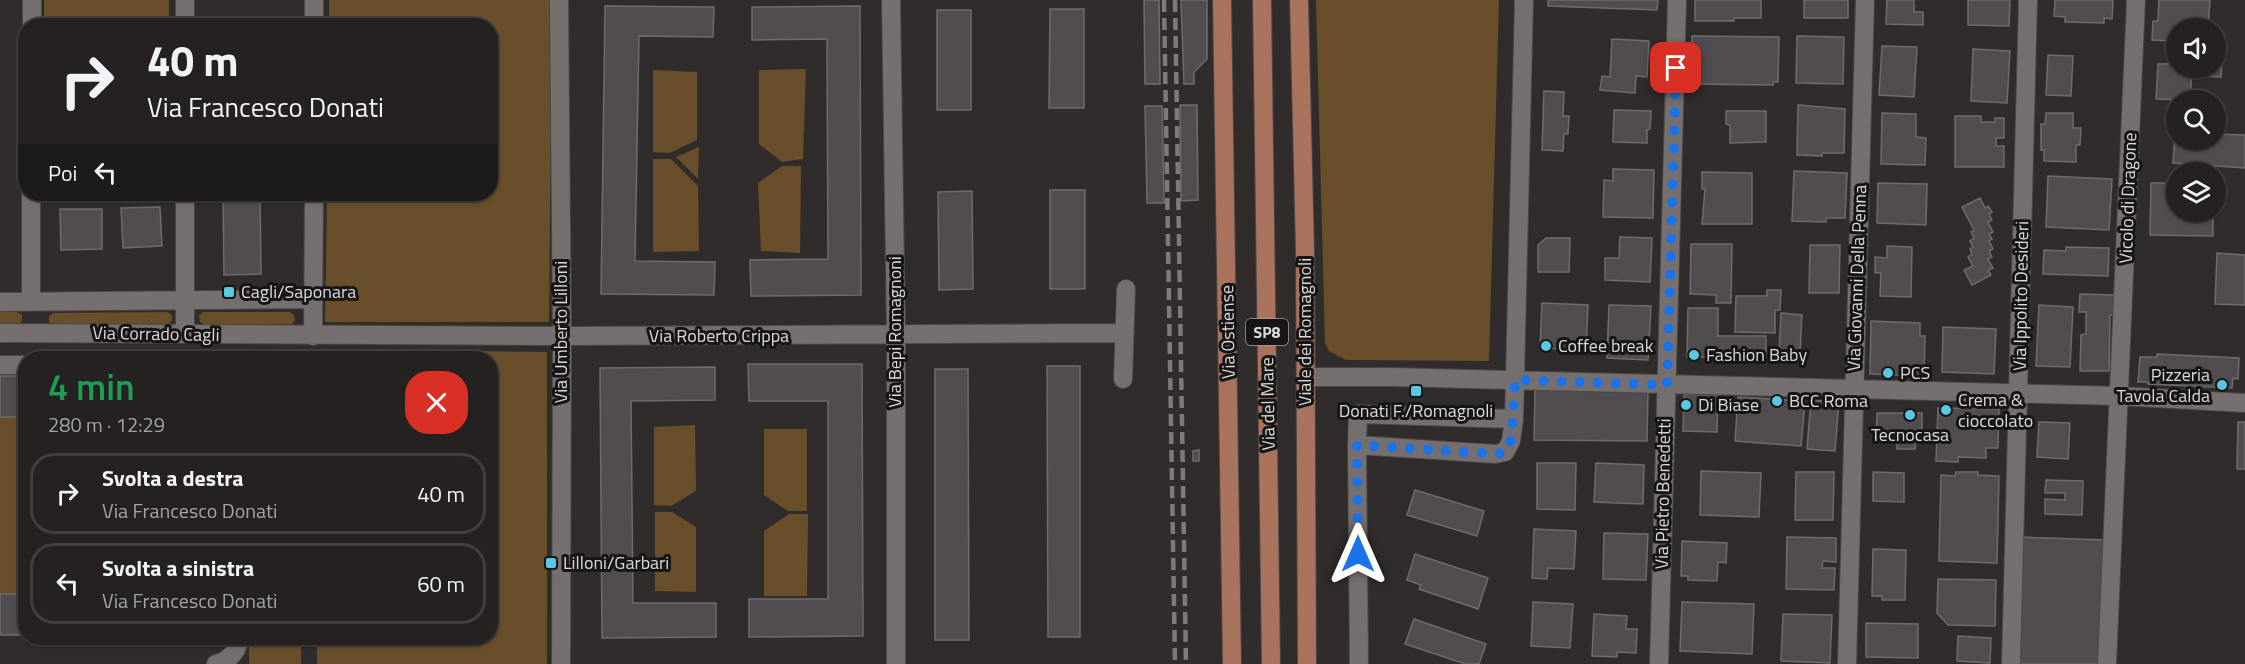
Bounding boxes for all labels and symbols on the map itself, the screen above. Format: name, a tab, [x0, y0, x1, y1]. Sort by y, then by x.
pin	[1650, 42, 1701, 93]
street label: Vicolo di Dragone	[2112, 132, 2143, 264]
street label: Via Giovanni Della Penna	[1840, 184, 1873, 372]
street label: Via Ippolito Desideri	[2006, 221, 2035, 371]
street label: Via Bepi Romagnoni	[881, 256, 908, 408]
street label: Viale dei Romagnoli	[1291, 258, 1318, 406]
street label: Via Umberto Lilloni	[547, 261, 574, 403]
place label: Cagli/Saponara	[241, 278, 356, 305]
marker: Cagli/Saponara	[222, 285, 236, 299]
street label: Via Ostiense	[1213, 285, 1242, 379]
street label: Via Corrado Cagli	[92, 319, 220, 348]
road number: SP8	[1246, 319, 1288, 345]
street label: Via Roberto Crippa	[649, 322, 789, 349]
place label: Coffee break	[1558, 332, 1654, 359]
marker: Coffee break	[1539, 339, 1553, 353]
place label: Fashion Baby	[1706, 341, 1807, 368]
marker: Fashion Baby	[1687, 348, 1701, 362]
street label: Via del Mare	[1253, 357, 1282, 451]
place label: PCS	[1900, 359, 1930, 386]
place label: Pizzeria Tavola Calda	[2117, 361, 2210, 409]
marker: PCS	[1881, 366, 1895, 380]
marker: Pizzeria Tavola Calda	[2215, 378, 2229, 392]
marker: Donati F./Romagnoli	[1409, 384, 1423, 398]
place label: Crema & cioccolato	[1958, 386, 2033, 434]
place label: BCC Roma	[1789, 387, 1868, 414]
place label: Di Biase	[1698, 391, 1759, 418]
marker: BCC Roma	[1770, 394, 1784, 408]
place label: Donati F./Romagnoli	[1339, 397, 1493, 424]
marker: Di Biase	[1679, 398, 1693, 412]
marker: Crema & cioccolato	[1939, 403, 1953, 417]
marker: Tecnocasa	[1903, 408, 1917, 422]
street label: Via Pietro Benedetti	[1648, 418, 1677, 570]
place label: Tecnocasa	[1871, 421, 1949, 448]
position arrow	[1326, 522, 1390, 586]
place label: Lilloni/Garbari	[563, 549, 669, 576]
marker: Lilloni/Garbari	[544, 556, 558, 570]

